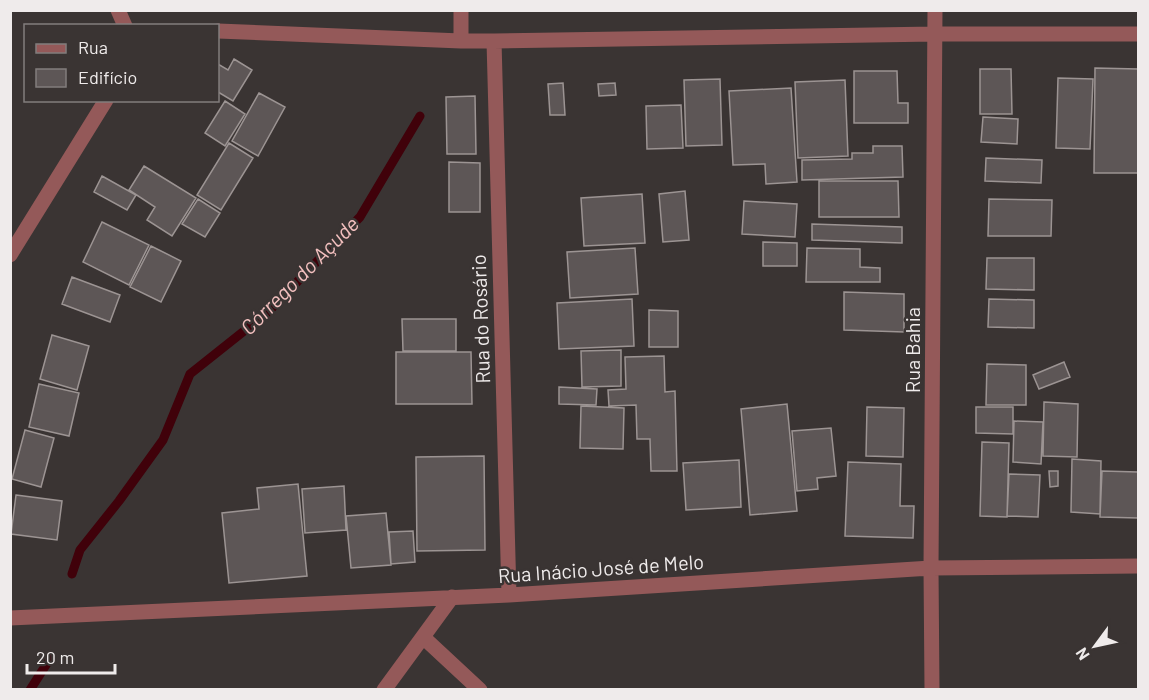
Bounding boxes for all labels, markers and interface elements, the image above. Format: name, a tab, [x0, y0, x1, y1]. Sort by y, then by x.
legend	[24, 24, 219, 102]
text: Rua	[78, 36, 108, 58]
text: Edifício	[78, 66, 137, 88]
water label: Córrego do Açude	[235, 211, 363, 339]
street label: Rua do Rosário	[466, 254, 494, 384]
street label: Rua Bahia	[900, 307, 924, 393]
street label: Rua Inácio José de Melo	[497, 549, 705, 587]
north arrow	[1065, 616, 1125, 676]
scale bar	[27, 637, 116, 675]
text: N	[1071, 645, 1093, 664]
text: 20 m	[36, 646, 74, 668]

